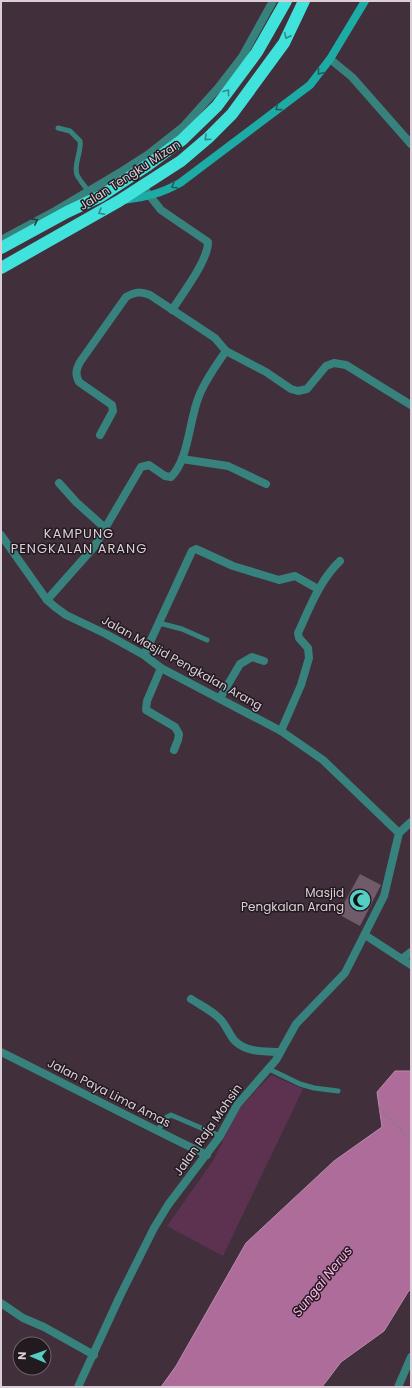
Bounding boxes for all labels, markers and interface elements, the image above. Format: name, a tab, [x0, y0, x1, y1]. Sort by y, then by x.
one-way arrow	[284, 32, 292, 40]
one-way arrow	[317, 67, 324, 74]
one-way arrow	[222, 90, 229, 97]
one-way arrow	[276, 103, 283, 110]
one-way arrow	[205, 133, 212, 140]
street label: Jalan Tengku Mizan	[76, 135, 184, 214]
one-way arrow	[171, 181, 178, 188]
one-way arrow	[98, 207, 105, 214]
one-way arrow	[31, 218, 39, 226]
district label: KAMPUNG PENGKALAN ARANG	[11, 524, 147, 558]
street label: Jalan Masjid Pengkalan Arang	[99, 611, 266, 714]
place label: Masjid Pengkalan Arang	[241, 884, 344, 915]
mosque icon: Masjid Pengkalan Arang	[347, 887, 373, 913]
street label: Jalan Paya Lima Amas	[45, 1054, 174, 1131]
street label: Jalan Raja Mohsin	[169, 1080, 246, 1179]
water label: Sungai Nerus	[288, 1242, 357, 1321]
north arrow	[12, 1336, 52, 1376]
text: N	[14, 1351, 30, 1360]

